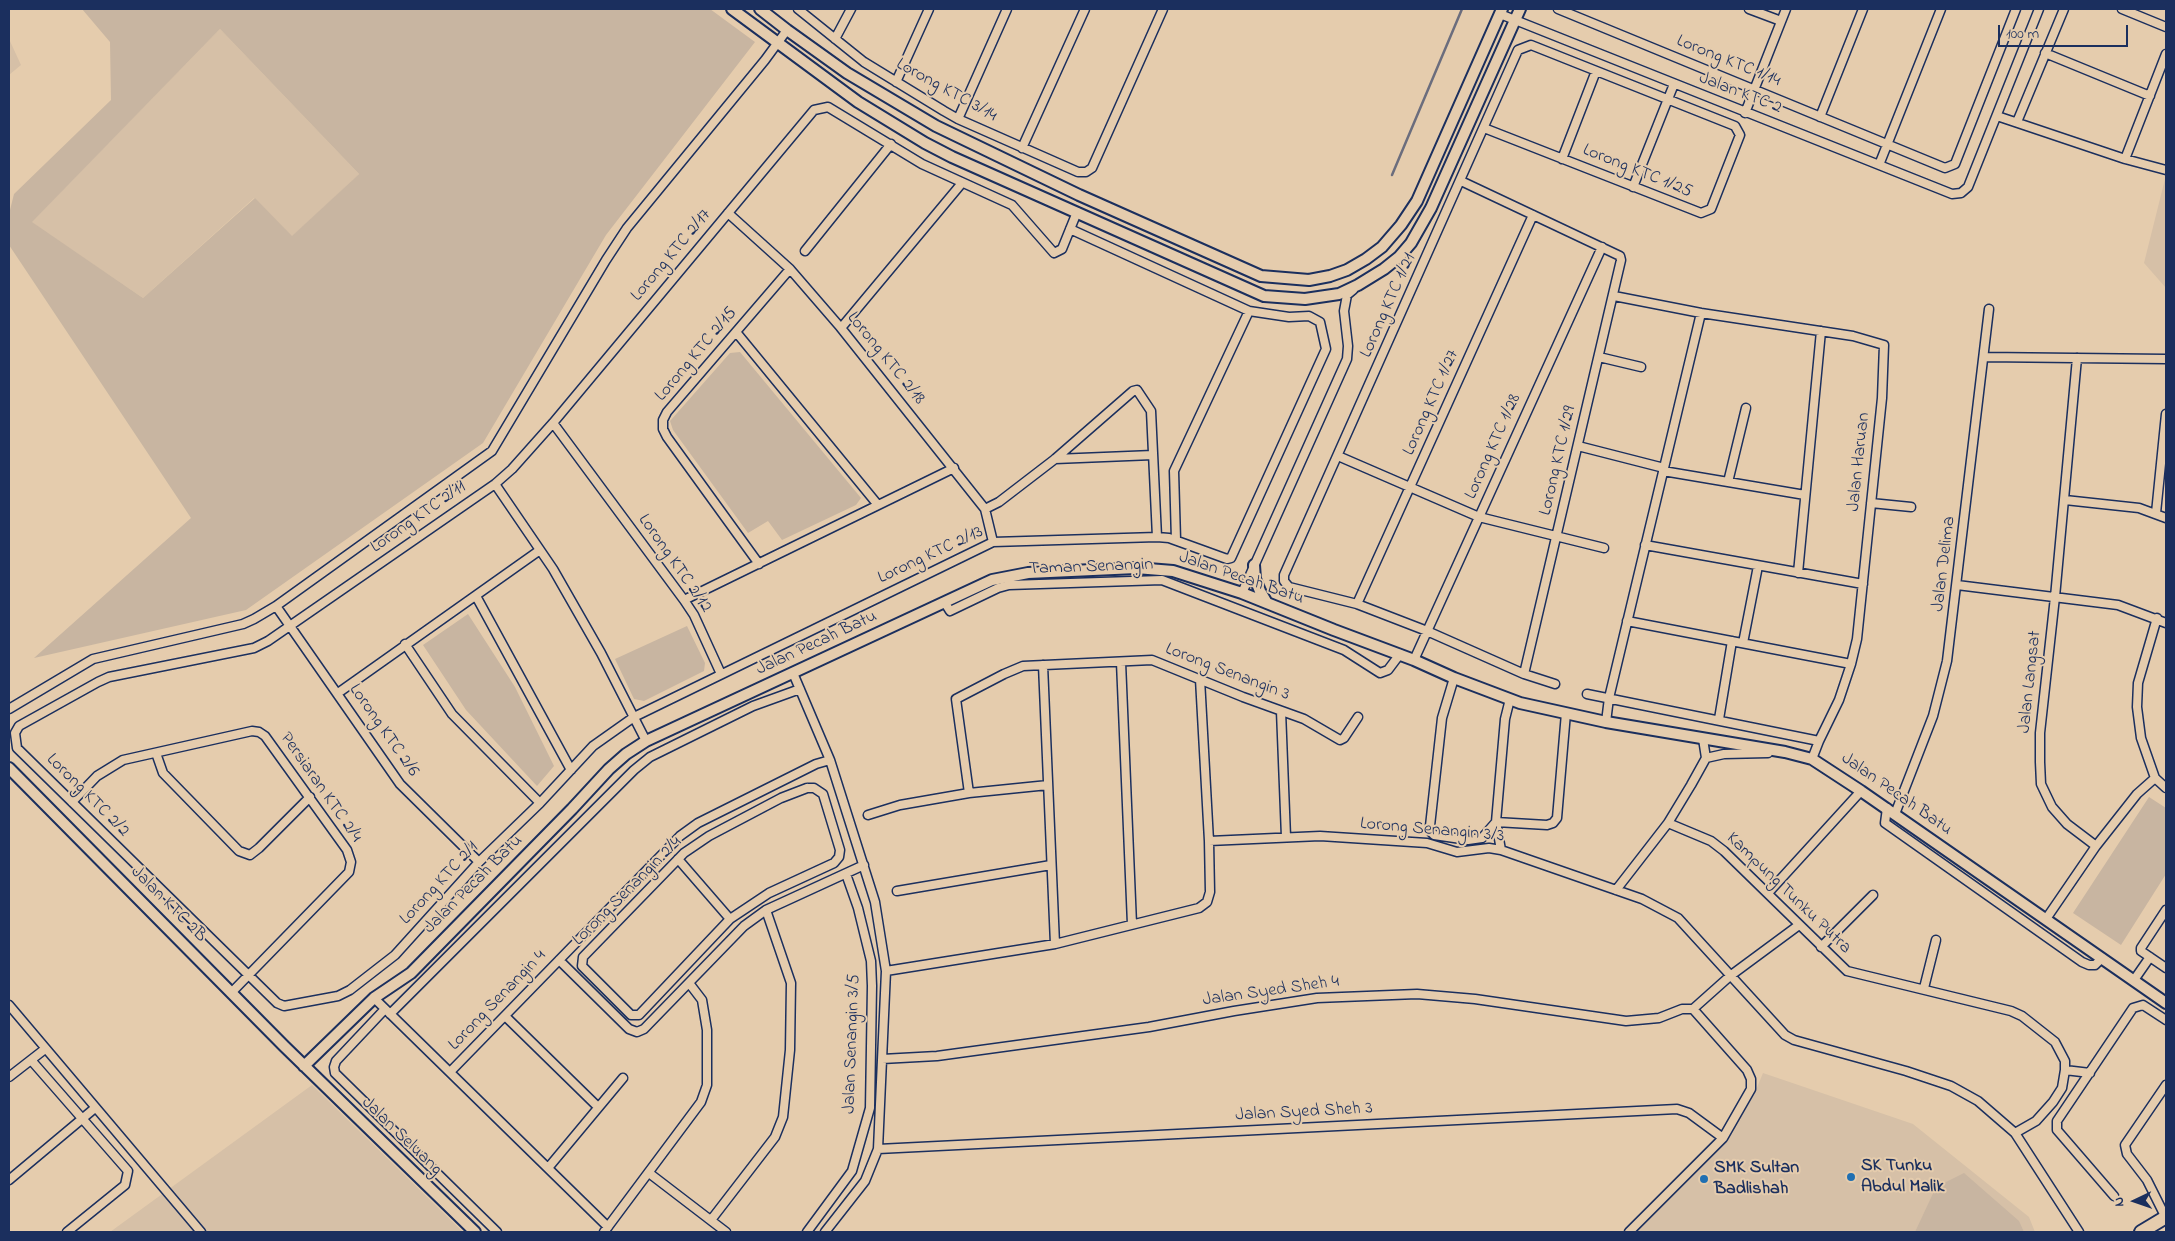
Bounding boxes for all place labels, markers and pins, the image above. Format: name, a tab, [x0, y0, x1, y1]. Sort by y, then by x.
place label: SK Tunku Abdul Malik	[1861, 1156, 1944, 1198]
place label: SMK Sultan Badlishah	[1714, 1158, 1799, 1200]
marker: SK Tunku Abdul Malik	[1845, 1171, 1857, 1183]
marker: SMK Sultan Badlishah	[1698, 1173, 1710, 1185]

